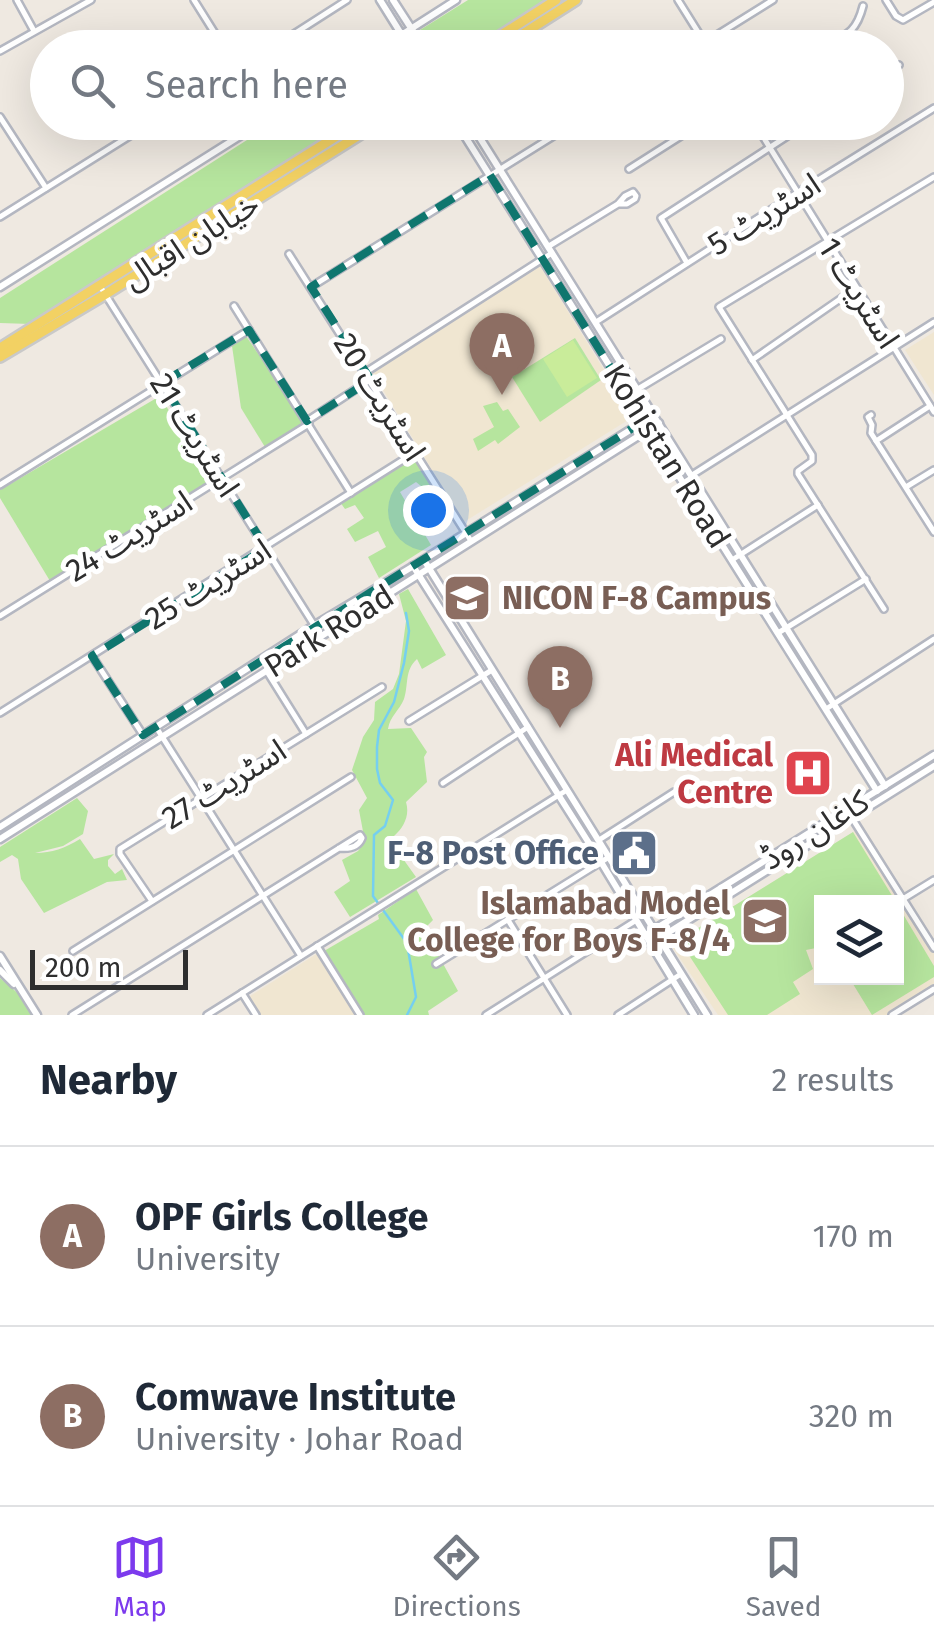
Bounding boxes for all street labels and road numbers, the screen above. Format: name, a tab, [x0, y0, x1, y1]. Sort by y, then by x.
street label: اسٹریٹ 5	[701, 165, 827, 263]
street label: خیابان اقبال	[116, 184, 266, 298]
street label: اسٹریٹ 1	[810, 231, 908, 355]
street label: اسٹریٹ 20	[326, 326, 434, 468]
street label: Kohistan Road	[595, 357, 739, 555]
street label: اسٹریٹ 21	[142, 366, 248, 504]
street label: اسٹریٹ 24	[59, 482, 199, 590]
street label: اسٹریٹ 25	[138, 530, 278, 638]
street label: Park Road	[257, 576, 401, 686]
street label: اسٹریٹ 27	[155, 731, 293, 837]
street label: کاغان روڈ	[754, 782, 876, 878]

